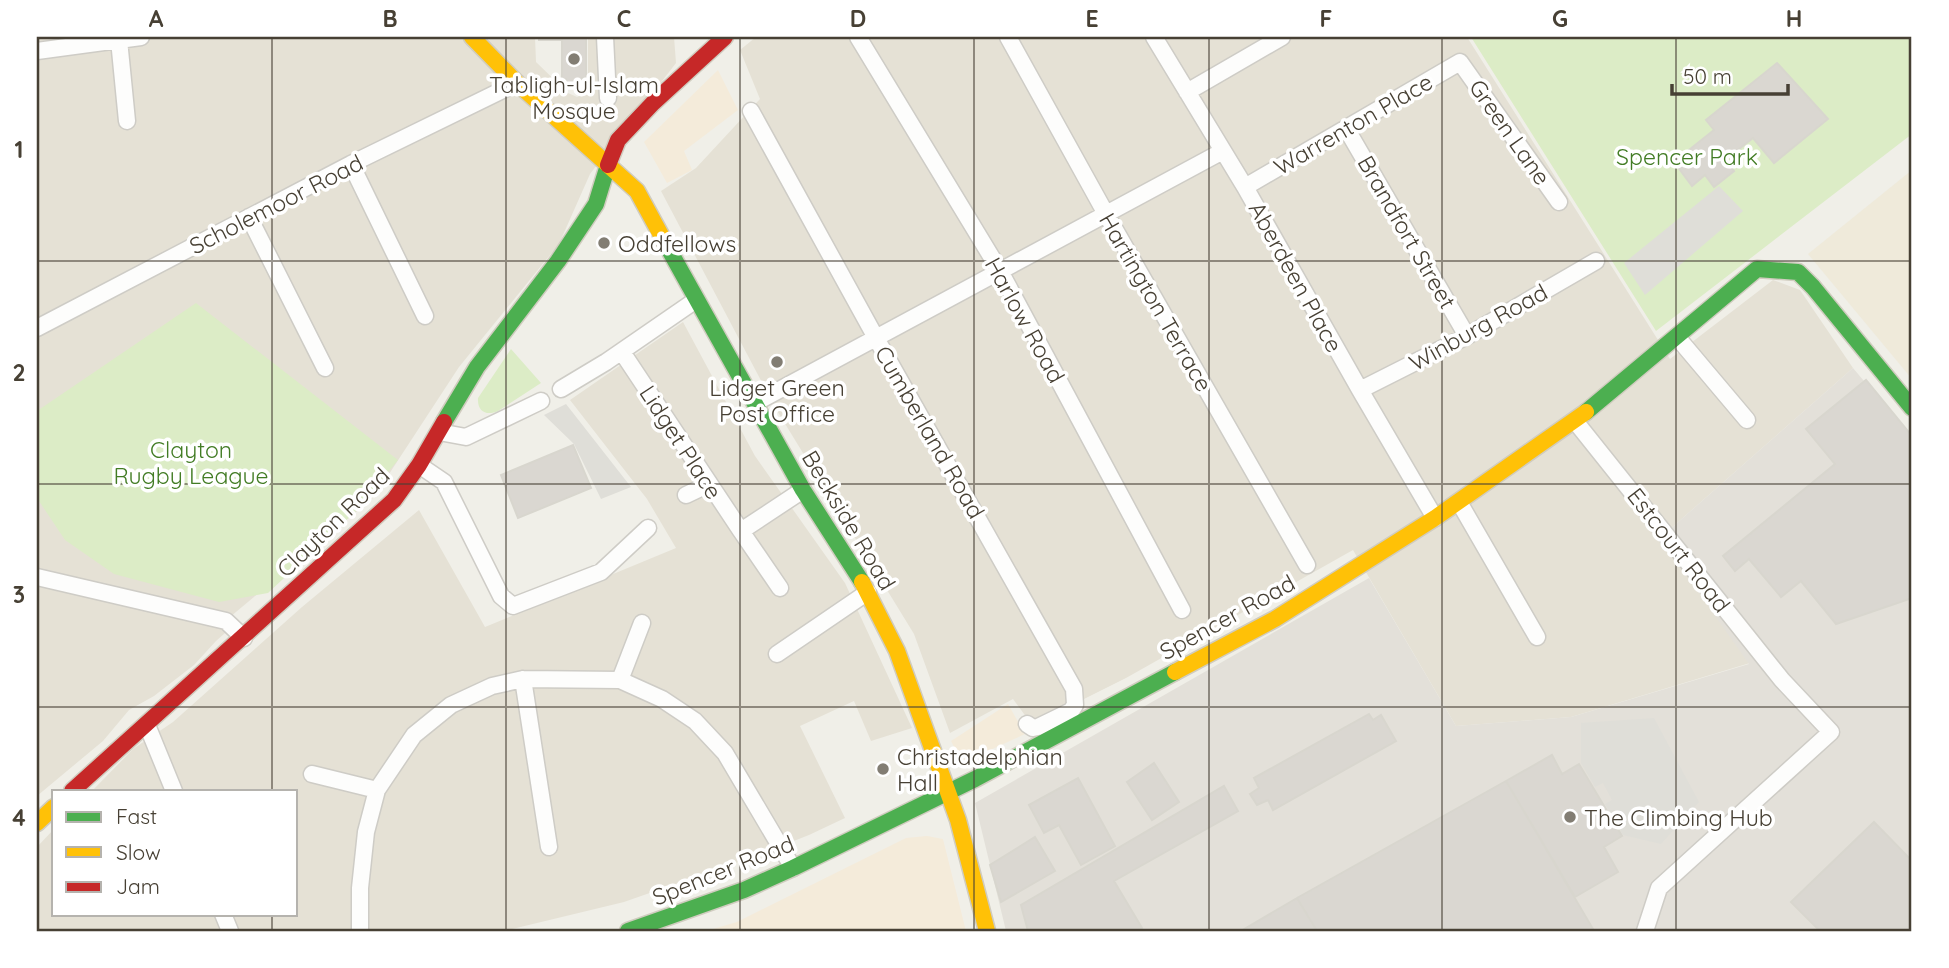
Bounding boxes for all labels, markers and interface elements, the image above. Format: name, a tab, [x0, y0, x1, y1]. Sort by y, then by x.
text: A	[149, 4, 164, 33]
text: B	[382, 4, 398, 33]
text: C	[617, 4, 631, 33]
text: D	[850, 4, 866, 33]
text: E	[1085, 4, 1099, 33]
text: F	[1320, 4, 1332, 33]
text: G	[1552, 4, 1568, 33]
text: H	[1786, 4, 1802, 33]
marker: Tabligh-ul-Islam Mosque	[566, 51, 582, 67]
scale bar	[1672, 52, 1788, 96]
text: 50 m	[1683, 63, 1732, 89]
street label: Warrenton Place	[1268, 67, 1438, 181]
place label: Tabligh-ul-Islam Mosque	[489, 70, 659, 125]
street label: Green Lane	[1463, 74, 1557, 190]
text: 1	[15, 135, 23, 164]
park label: Spencer Park	[1616, 142, 1758, 171]
street label: Scholemoor Road	[184, 148, 368, 260]
street label: Brandfort Street	[1351, 150, 1463, 314]
street label: Aberdeen Place	[1243, 197, 1349, 357]
street label: Hartington Terrace	[1093, 208, 1219, 396]
place label: Oddfellows	[618, 229, 736, 258]
marker: Oddfellows	[596, 235, 612, 251]
street label: Harlow Road	[979, 252, 1071, 388]
street label: Winburg Road	[1404, 277, 1552, 377]
street label: Cumberland Road	[869, 340, 991, 524]
marker: Lidget Green Post Office	[769, 354, 785, 370]
text: 2	[12, 358, 26, 387]
place label: Lidget Green Post Office	[709, 373, 845, 428]
street label: Lidget Place	[633, 380, 729, 504]
park label: Clayton Rugby League	[113, 435, 269, 490]
street label: Beckside Road	[796, 445, 902, 595]
street label: Clayton Road	[271, 461, 395, 583]
street label: Estcourt Road	[1621, 482, 1737, 618]
street label: Spencer Road	[1154, 568, 1300, 666]
text: 3	[13, 580, 25, 609]
place label: Christadelphian Hall	[897, 742, 1063, 797]
marker: Christadelphian Hall	[875, 761, 891, 777]
legend	[52, 790, 298, 916]
text: 4	[12, 803, 26, 832]
text: Fast	[116, 803, 157, 829]
place label: The Climbing Hub	[1584, 803, 1773, 832]
marker: The Climbing Hub	[1562, 809, 1578, 825]
street label: Spencer Road	[648, 828, 798, 912]
text: Slow	[116, 839, 161, 865]
text: Jam	[116, 873, 160, 899]

